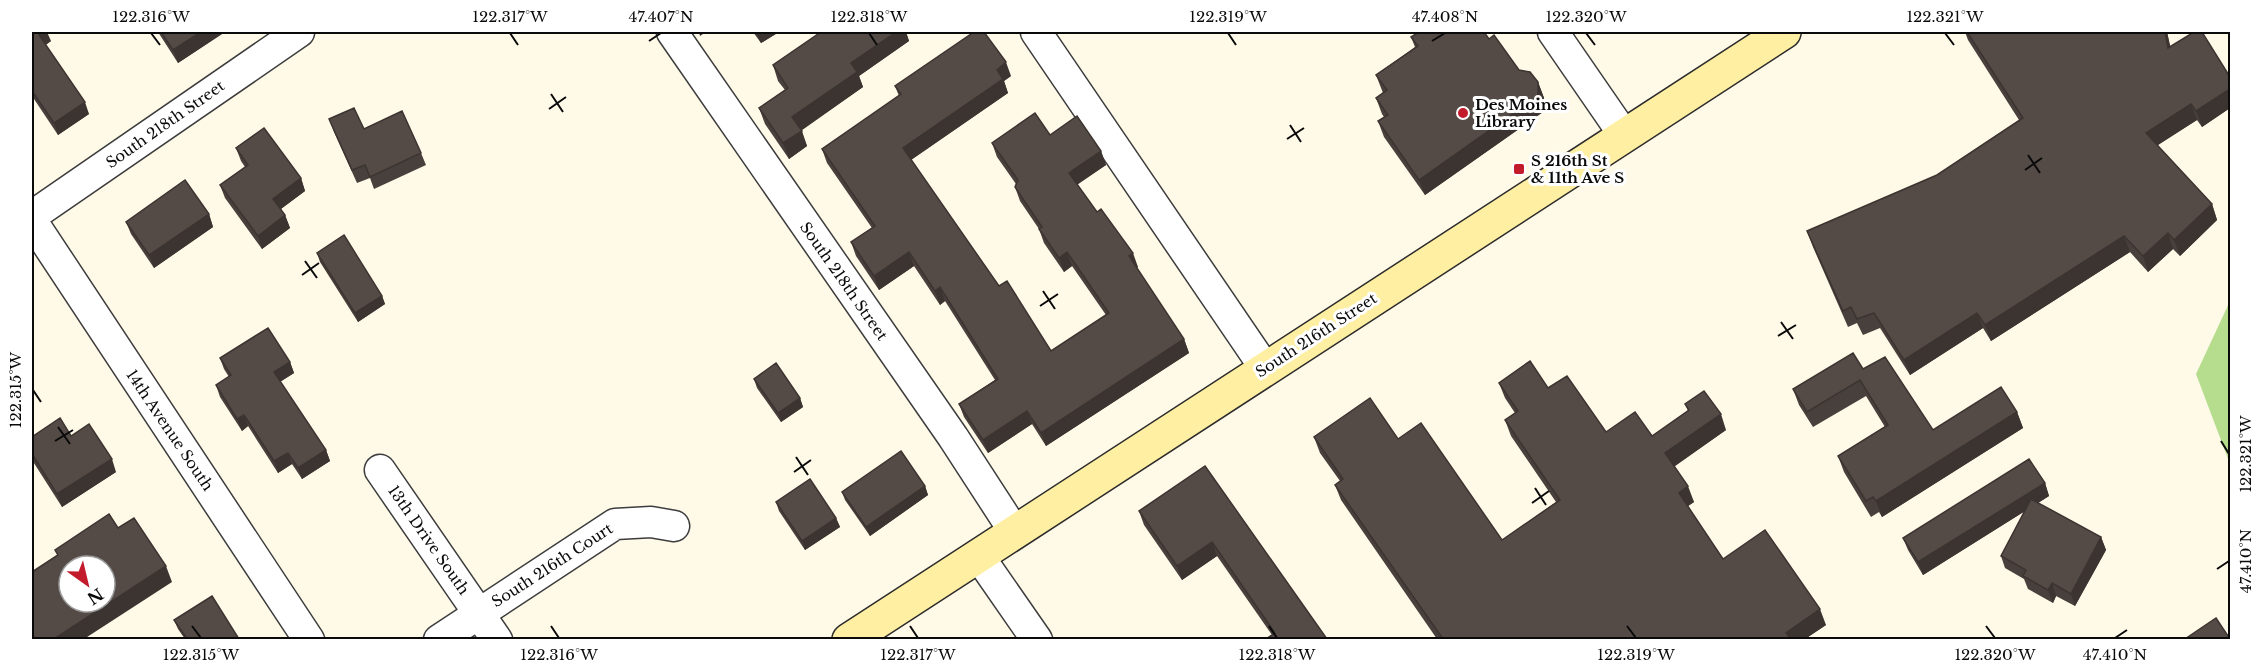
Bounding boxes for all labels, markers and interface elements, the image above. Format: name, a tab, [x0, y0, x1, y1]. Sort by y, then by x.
text: 122.316°W	[112, 7, 190, 26]
text: 122.317°W	[472, 7, 548, 26]
text: 47.407°N	[628, 7, 694, 26]
text: 122.318°W	[831, 7, 908, 26]
text: 122.319°W	[1189, 7, 1267, 26]
text: 47.408°N	[1412, 7, 1478, 26]
text: 122.320°W	[1545, 7, 1627, 26]
text: 122.321°W	[1906, 7, 1984, 26]
street label: South 218th Street	[102, 76, 228, 172]
place label: Des Moines Library	[1475, 95, 1567, 131]
marker: Des Moines Library	[1456, 106, 1470, 120]
place label: S 216th St & 11th Ave S	[1531, 151, 1624, 187]
marker: S 216th St & 11th Ave S	[1512, 162, 1526, 176]
street label: South 218th Street	[796, 218, 892, 344]
street label: South 216th Street	[1252, 289, 1380, 381]
text: 122.315°W	[6, 351, 25, 428]
street label: 14th Avenue South	[122, 366, 218, 494]
text: 122.321°W	[2236, 415, 2255, 493]
street label: 13th Drive South	[384, 482, 474, 598]
street label: South 216th Court	[488, 519, 616, 611]
text: 47.410°N	[2236, 529, 2255, 593]
north arrow	[57, 554, 117, 614]
text: N	[84, 584, 107, 609]
text: 122.315°W	[163, 645, 240, 664]
text: 122.316°W	[520, 645, 598, 664]
text: 122.317°W	[880, 645, 956, 664]
text: 122.318°W	[1239, 645, 1316, 664]
text: 122.319°W	[1597, 645, 1675, 664]
text: 122.320°W	[1954, 645, 2036, 664]
text: 47.410°N	[2083, 645, 2147, 664]

